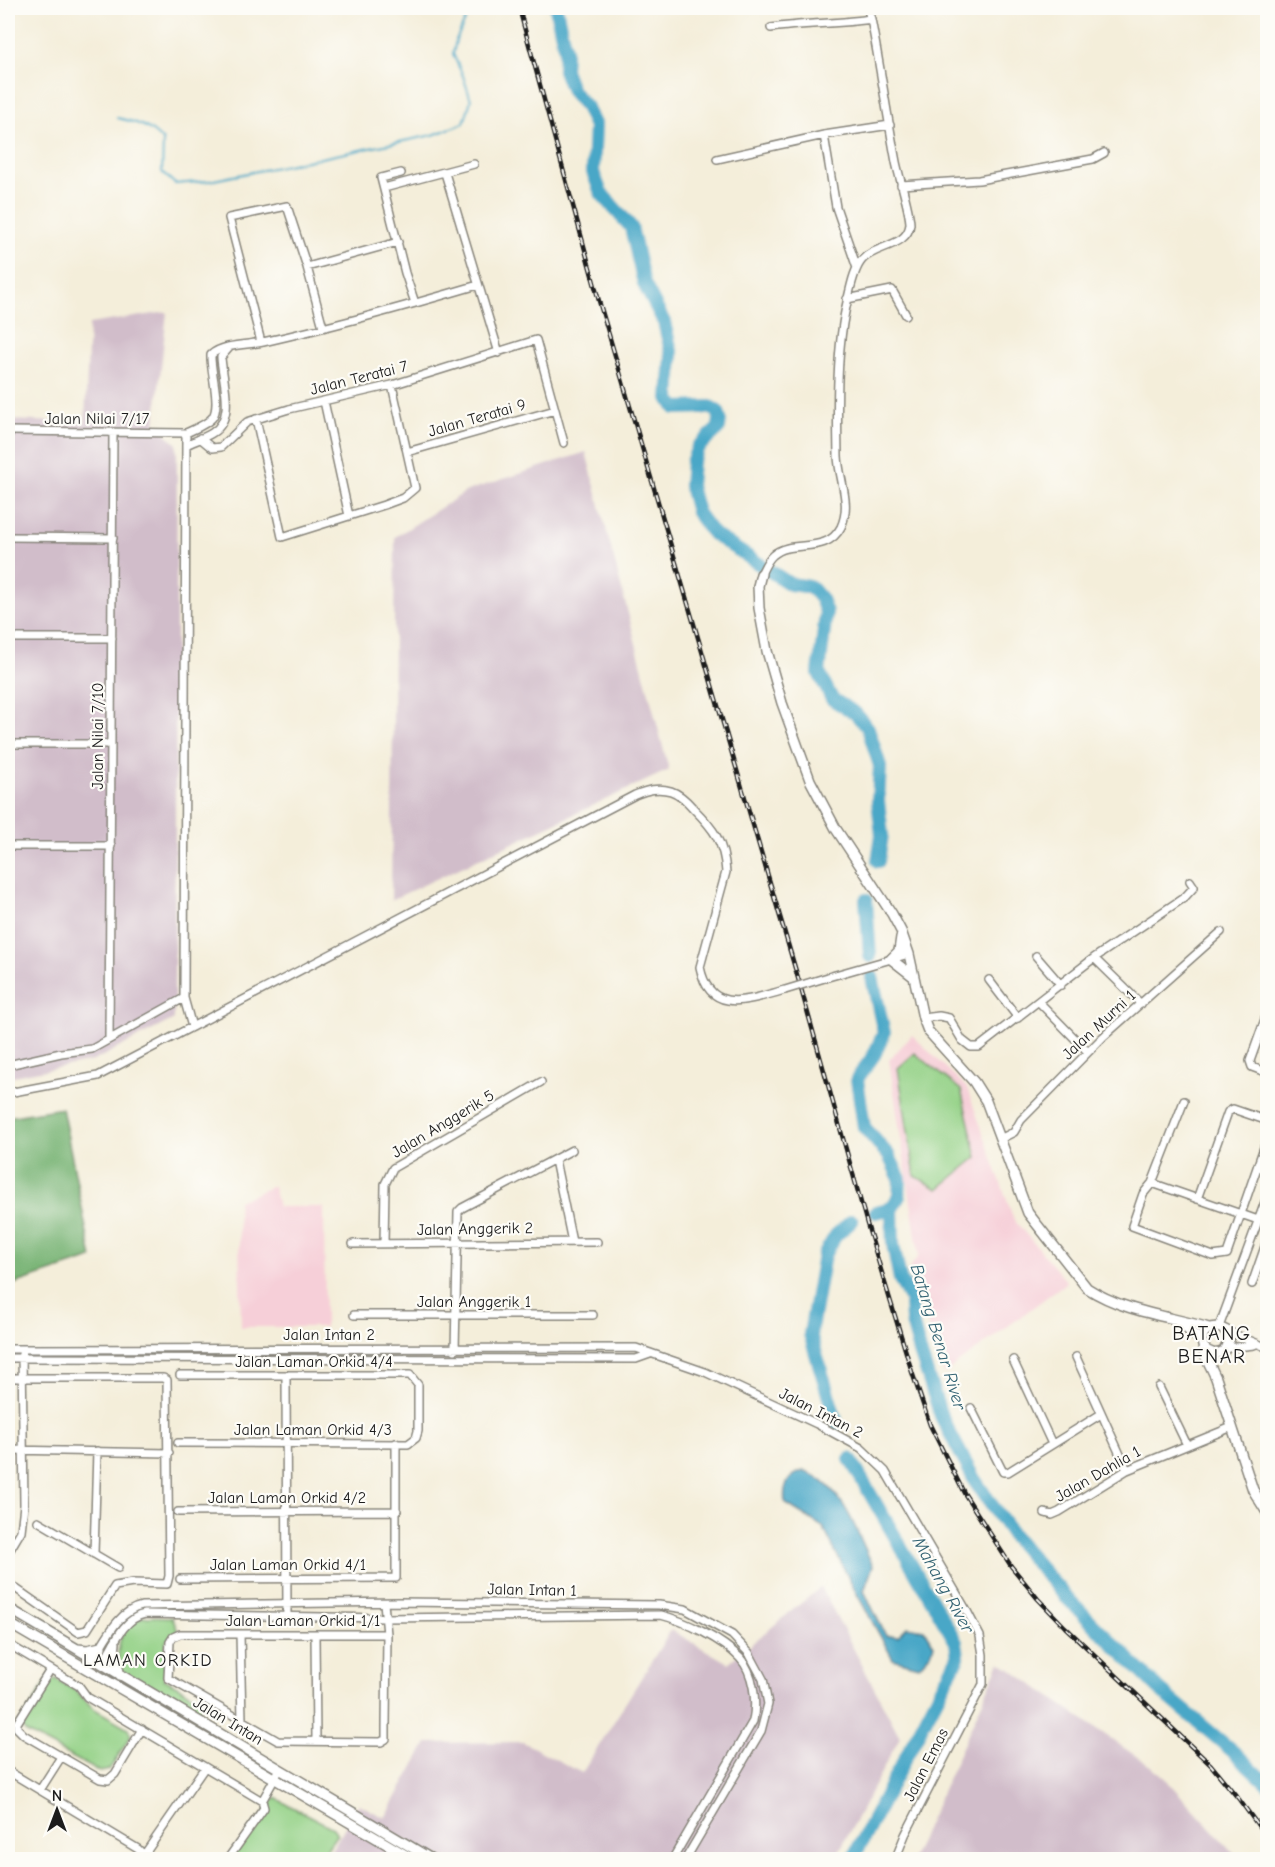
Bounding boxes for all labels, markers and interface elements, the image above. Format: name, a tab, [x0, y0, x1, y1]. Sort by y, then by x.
street label: Jalan Teratai 7	[308, 357, 410, 399]
street label: Jalan Teratai 9	[426, 395, 528, 441]
street label: Jalan Nilai 7/17	[45, 410, 150, 428]
street label: Jalan Nilai 7/10	[89, 682, 107, 790]
street label: Jalan Murni 1	[1059, 986, 1139, 1064]
street label: Jalan Anggerik 5	[388, 1086, 498, 1162]
street label: Jalan Anggerik 2	[417, 1219, 533, 1239]
water label: Batang Benar River	[906, 1261, 970, 1413]
street label: Jalan Anggerik 1	[417, 1293, 531, 1311]
district label: BATANG BENAR	[1172, 1322, 1252, 1368]
street label: Jalan Intan 2	[283, 1326, 375, 1344]
street label: Jalan Laman Orkid 4/4	[235, 1353, 393, 1371]
street label: Jalan Intan 2	[776, 1384, 866, 1442]
street label: Jalan Laman Orkid 4/3	[234, 1421, 392, 1439]
street label: Jalan Dahlia 1	[1052, 1442, 1144, 1506]
street label: Jalan Laman Orkid 4/2	[208, 1489, 366, 1507]
water label: Mahang River	[907, 1532, 979, 1638]
street label: Jalan Laman Orkid 4/1	[210, 1556, 366, 1574]
street label: Jalan Intan 1	[487, 1580, 577, 1600]
street label: Jalan Laman Orkid 1/1	[226, 1612, 380, 1630]
district label: LAMAN ORKID	[83, 1650, 213, 1671]
street label: Jalan Intan	[190, 1693, 266, 1749]
street label: Jalan Emas	[900, 1725, 952, 1804]
north arrow	[27, 1780, 87, 1840]
text: N	[52, 1787, 62, 1805]

